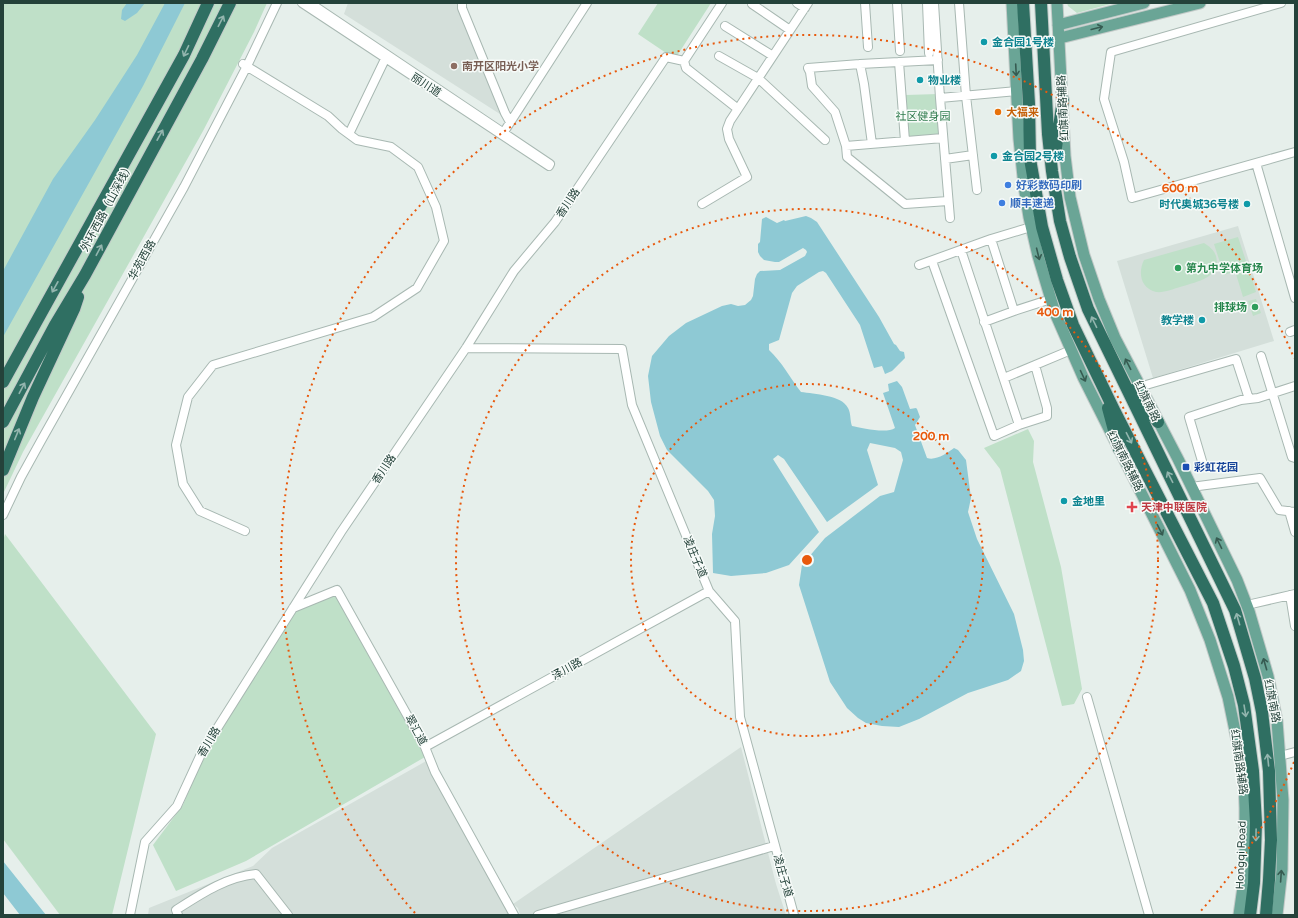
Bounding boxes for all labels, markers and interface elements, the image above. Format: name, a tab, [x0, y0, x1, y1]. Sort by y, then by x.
one-way arrow	[218, 15, 226, 27]
one-way arrow	[1091, 24, 1104, 32]
place label: 金合园1号楼	[992, 36, 1054, 49]
marker: 金合园1号楼	[979, 37, 989, 47]
one-way arrow	[181, 45, 189, 57]
place label: 南开区阳光小学	[462, 60, 539, 73]
marker: 南开区阳光小学	[449, 61, 459, 71]
one-way arrow	[1012, 63, 1019, 76]
street label: 丽川道	[409, 71, 443, 99]
place label: 物业楼	[928, 74, 961, 87]
marker: 物业楼	[915, 75, 925, 85]
street label: 红旗南路辅路	[1055, 75, 1071, 141]
place label: 大福来	[1006, 106, 1039, 119]
marker: 大福来	[993, 107, 1003, 117]
park label: 社区健身园	[896, 110, 951, 123]
one-way arrow	[157, 130, 165, 142]
place label: 金合园2号楼	[1002, 150, 1064, 163]
marker: 金合园2号楼	[989, 151, 999, 161]
street label: 外环西路（山深线）	[78, 160, 136, 254]
place label: 好彩数码印刷	[1016, 179, 1082, 192]
marker: 好彩数码印刷	[1003, 180, 1013, 190]
text: 600 m	[1162, 181, 1198, 195]
street label: 香川路	[553, 186, 583, 220]
place label: 顺丰速递	[1010, 197, 1054, 210]
marker: 顺丰速递	[997, 198, 1007, 208]
place label: 时代奥城36号楼	[1159, 198, 1239, 211]
marker: 时代奥城36号楼	[1242, 199, 1252, 209]
street label: 华苑西路	[126, 238, 158, 282]
one-way arrow	[95, 244, 103, 256]
one-way arrow	[1034, 247, 1042, 260]
place label: 第九中学体育场	[1186, 262, 1263, 275]
marker: 第九中学体育场	[1173, 263, 1183, 273]
one-way arrow	[51, 281, 58, 293]
place label: 排球场	[1214, 301, 1247, 314]
marker: 排球场	[1250, 302, 1260, 312]
text: 400 m	[1037, 305, 1073, 319]
place label: 教学楼	[1161, 314, 1194, 327]
marker: 教学楼	[1197, 315, 1207, 325]
one-way arrow	[1090, 317, 1097, 329]
one-way arrow	[1124, 359, 1131, 371]
one-way arrow	[1080, 369, 1087, 381]
street label: 红旗南路	[1132, 378, 1162, 424]
one-way arrow	[18, 382, 26, 394]
one-way arrow	[14, 429, 22, 441]
text: 200 m	[913, 429, 949, 443]
street label: 红旗南路辅路	[1104, 429, 1146, 493]
one-way arrow	[1126, 432, 1133, 444]
street label: 香川路	[369, 452, 399, 486]
place label: 彩虹花园	[1194, 461, 1238, 474]
marker: 彩虹花园	[1181, 462, 1191, 472]
one-way arrow	[1165, 471, 1173, 483]
place label: 金地里	[1072, 495, 1105, 508]
marker: 金地里	[1059, 496, 1069, 506]
marker: 天津中联医院	[1126, 501, 1138, 513]
place label: 天津中联医院	[1141, 501, 1207, 514]
one-way arrow	[1157, 523, 1164, 535]
street label: 凌庄子道	[680, 534, 710, 580]
one-way arrow	[1215, 537, 1222, 549]
centre of rings	[800, 553, 814, 567]
one-way arrow	[1234, 613, 1241, 626]
street label: 泽川路	[549, 655, 585, 683]
one-way arrow	[1260, 658, 1268, 671]
street label: 红旗南路	[1261, 678, 1283, 724]
one-way arrow	[1241, 704, 1249, 717]
street label: 翠汇道	[402, 712, 430, 748]
street label: 香川路	[195, 725, 223, 759]
street label: 红旗南路辅路	[1228, 728, 1250, 796]
one-way arrow	[1264, 754, 1272, 767]
street label: Hongqi Road	[1233, 820, 1249, 890]
one-way arrow	[1252, 828, 1259, 841]
street label: 凌庄子道	[771, 853, 795, 899]
one-way arrow	[1278, 870, 1285, 883]

